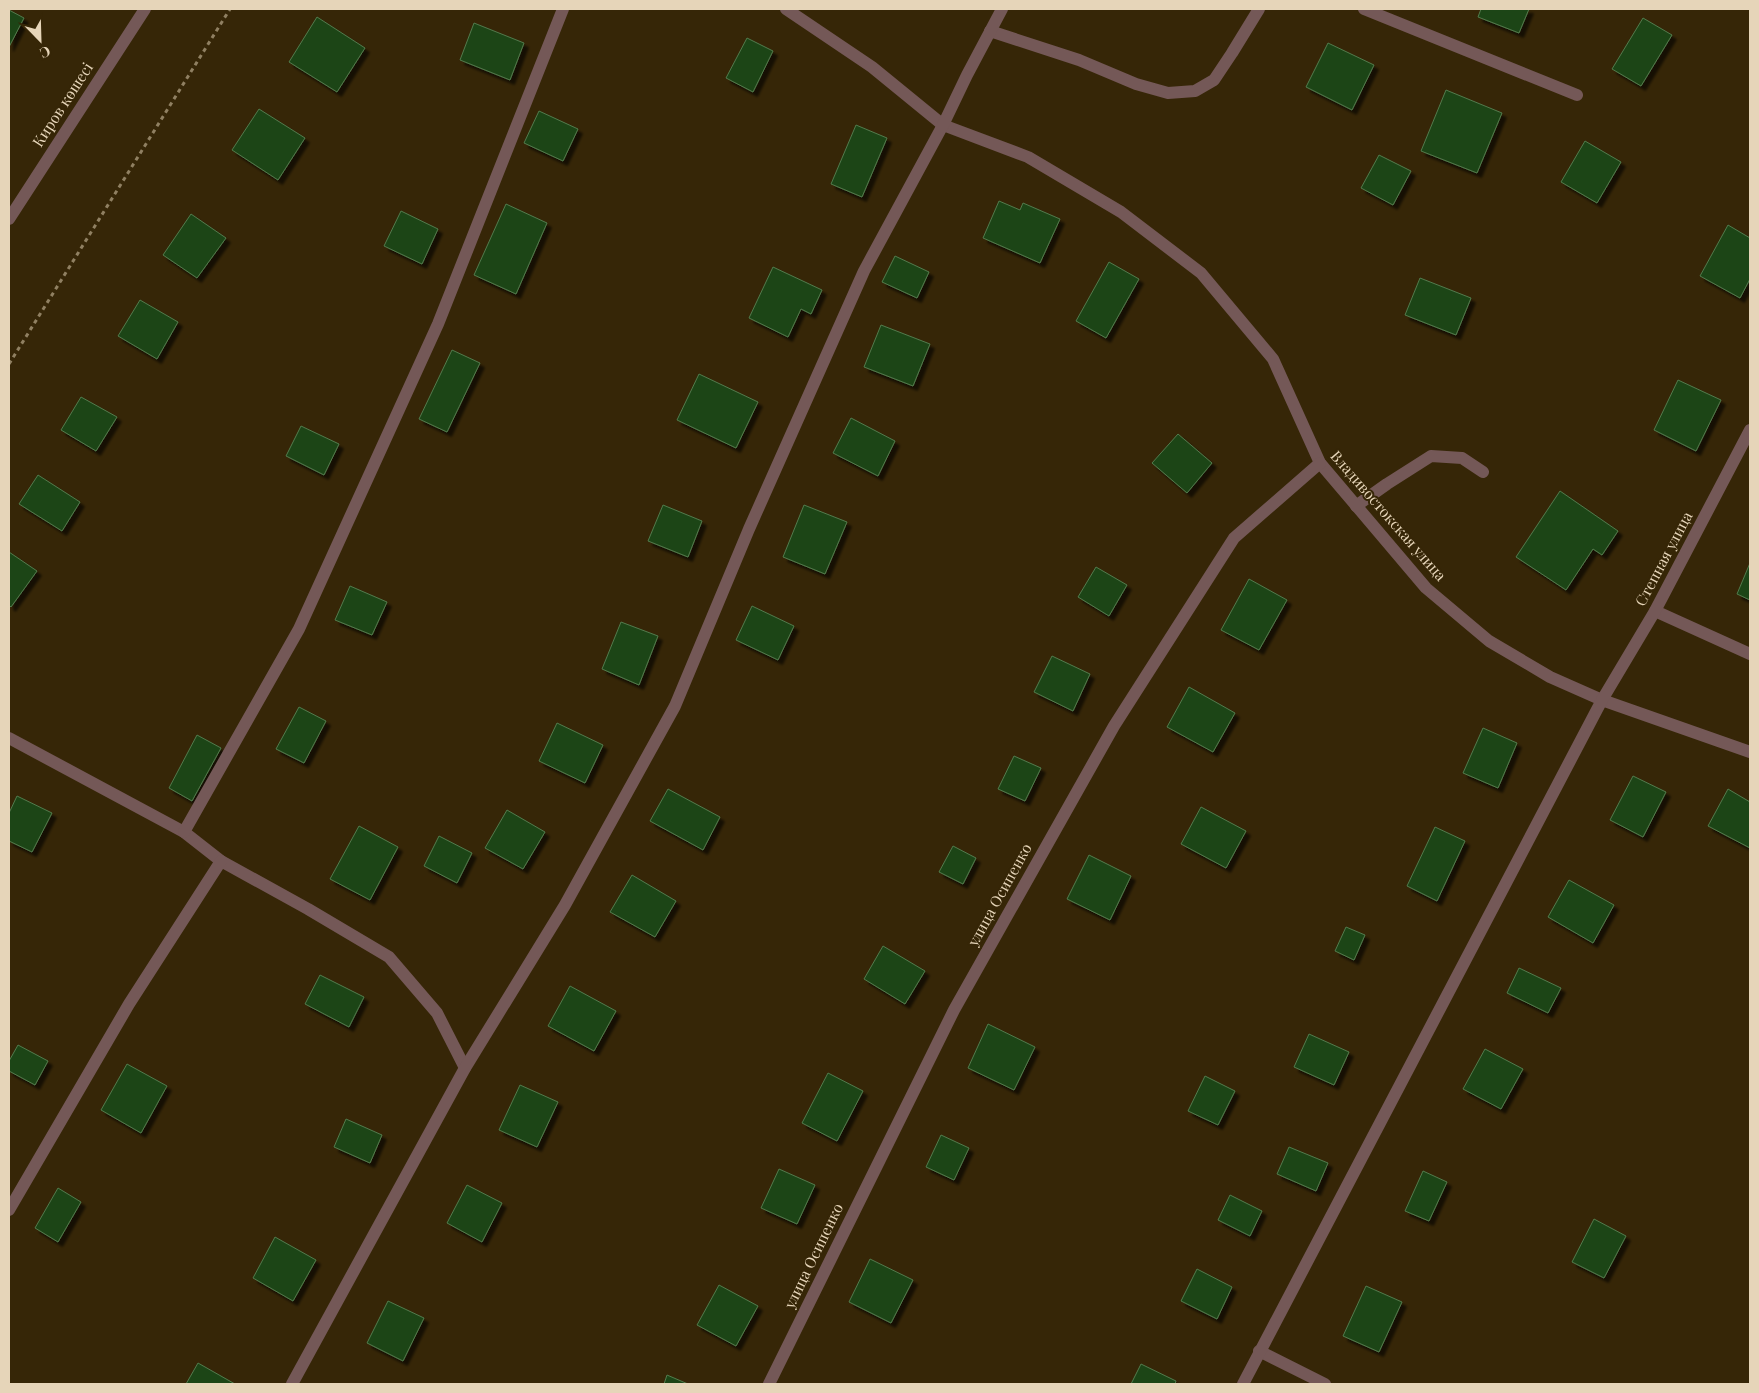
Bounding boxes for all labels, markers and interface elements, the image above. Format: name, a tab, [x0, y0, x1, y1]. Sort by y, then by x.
north arrow	[15, 15, 65, 65]
text: С	[37, 42, 54, 63]
street label: Киров көшесі	[27, 58, 97, 151]
street label: Владивостокская улица	[1327, 446, 1451, 585]
street label: Степная улица	[1630, 507, 1697, 609]
street label: улица Осипенко	[962, 840, 1036, 950]
street label: улица Осипенко	[779, 1200, 847, 1312]

